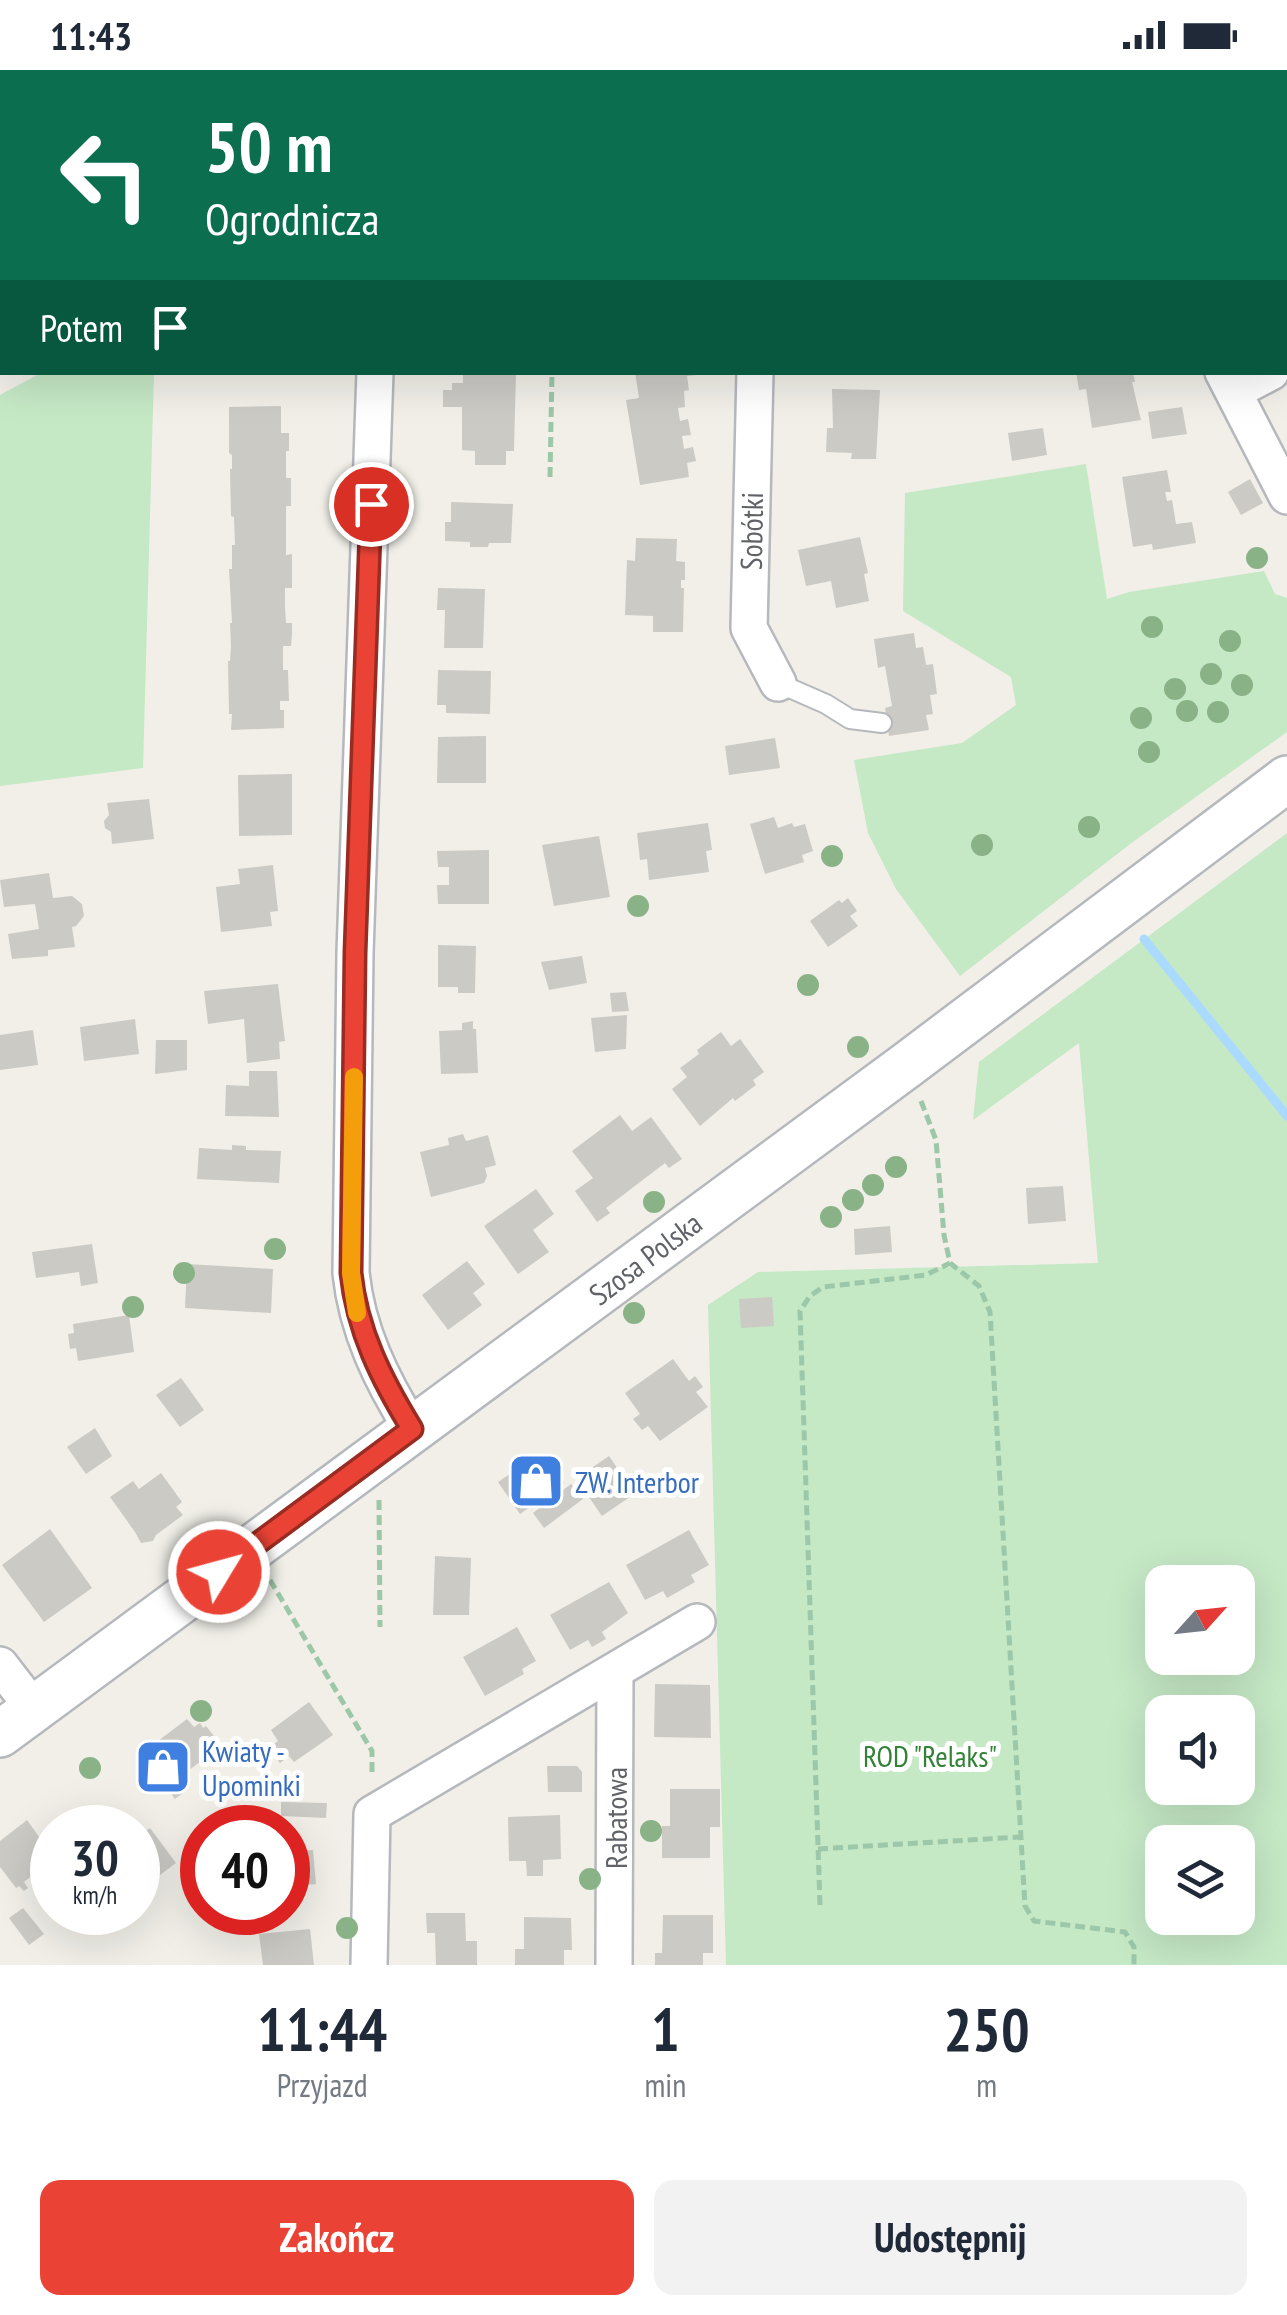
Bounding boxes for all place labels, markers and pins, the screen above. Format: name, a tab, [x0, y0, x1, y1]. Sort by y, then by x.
pin	[329, 462, 414, 547]
shop icon: ZW. Interbor	[506, 1451, 566, 1511]
place label: ZW. Interbor	[575, 1462, 700, 1501]
place label: Kwiaty - Upominki	[202, 1731, 301, 1804]
shop icon: Kwiaty - Upominki	[133, 1737, 193, 1797]

